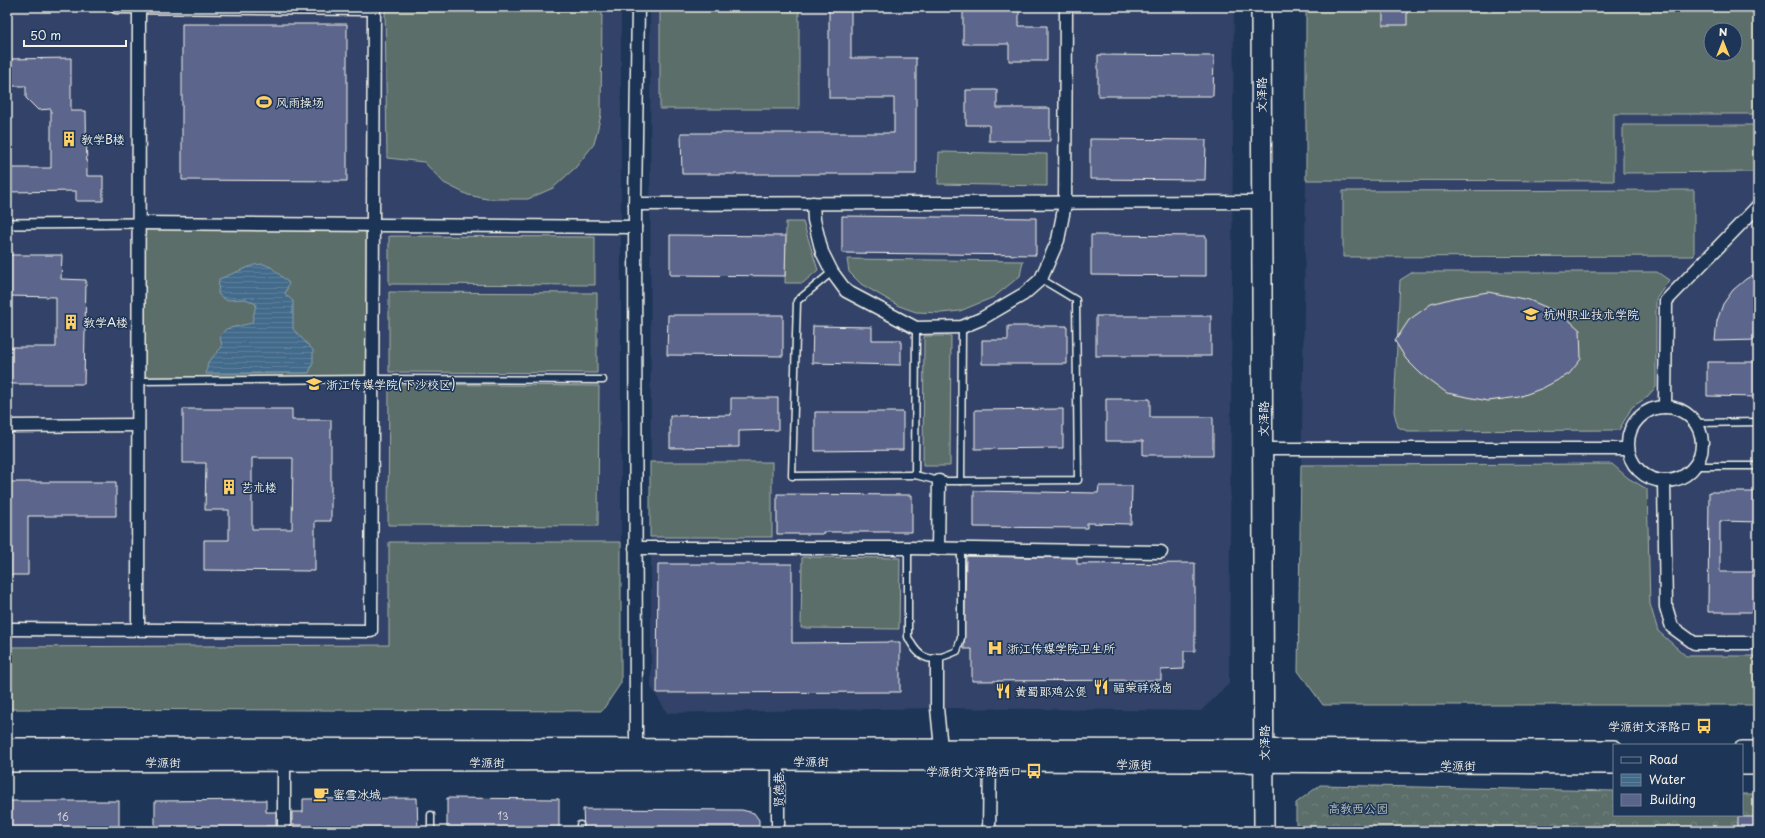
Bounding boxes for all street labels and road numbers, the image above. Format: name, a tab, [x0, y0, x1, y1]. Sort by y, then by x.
street label: 文泽路	[1252, 77, 1270, 113]
street label: 文泽路	[1254, 401, 1272, 437]
street label: 文泽路	[1255, 725, 1273, 761]
street label: 学源街	[793, 752, 829, 770]
street label: 学源街	[145, 753, 181, 771]
street label: 学源街	[469, 753, 505, 771]
street label: 学源街	[1116, 755, 1152, 773]
street label: 学源街	[1440, 756, 1476, 774]
street label: 贤德巷	[769, 772, 787, 808]

